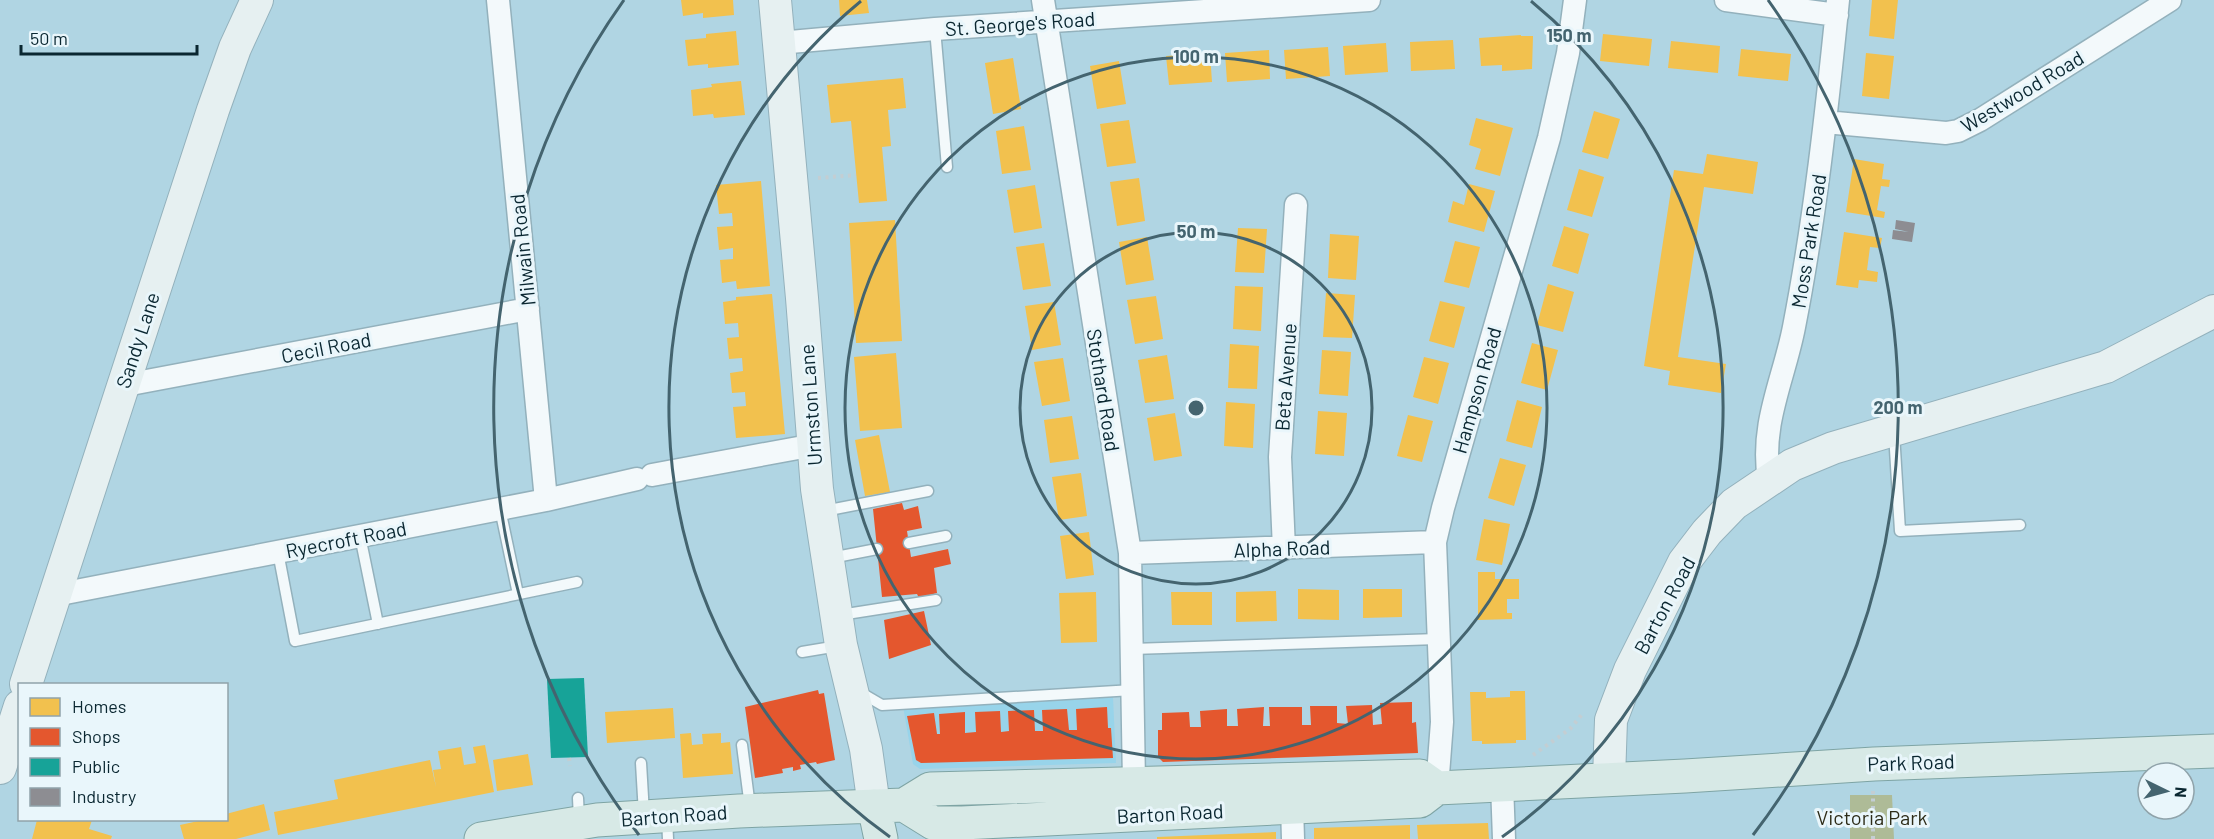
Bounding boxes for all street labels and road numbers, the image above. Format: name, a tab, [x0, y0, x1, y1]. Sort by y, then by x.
street label: St. George's Road	[944, 6, 1096, 40]
street label: Westwood Road	[1956, 45, 2088, 137]
street label: Moss Park Road	[1786, 172, 1830, 310]
street label: Milwain Road	[504, 193, 540, 307]
street label: Sandy Lane	[110, 289, 164, 391]
street label: Beta Avenue	[1269, 322, 1301, 432]
street label: Hampson Road	[1446, 324, 1506, 456]
street label: Cecil Road	[279, 327, 373, 367]
street label: Stothard Road	[1082, 327, 1126, 453]
street label: Urmston Lane	[794, 343, 826, 467]
street label: Ryecroft Road	[283, 516, 409, 562]
street label: Alpha Road	[1233, 534, 1331, 562]
street label: Barton Road	[1628, 552, 1700, 658]
street label: Park Road	[1867, 748, 1955, 776]
street label: Barton Road	[1116, 798, 1224, 828]
street label: Barton Road	[620, 799, 728, 831]

